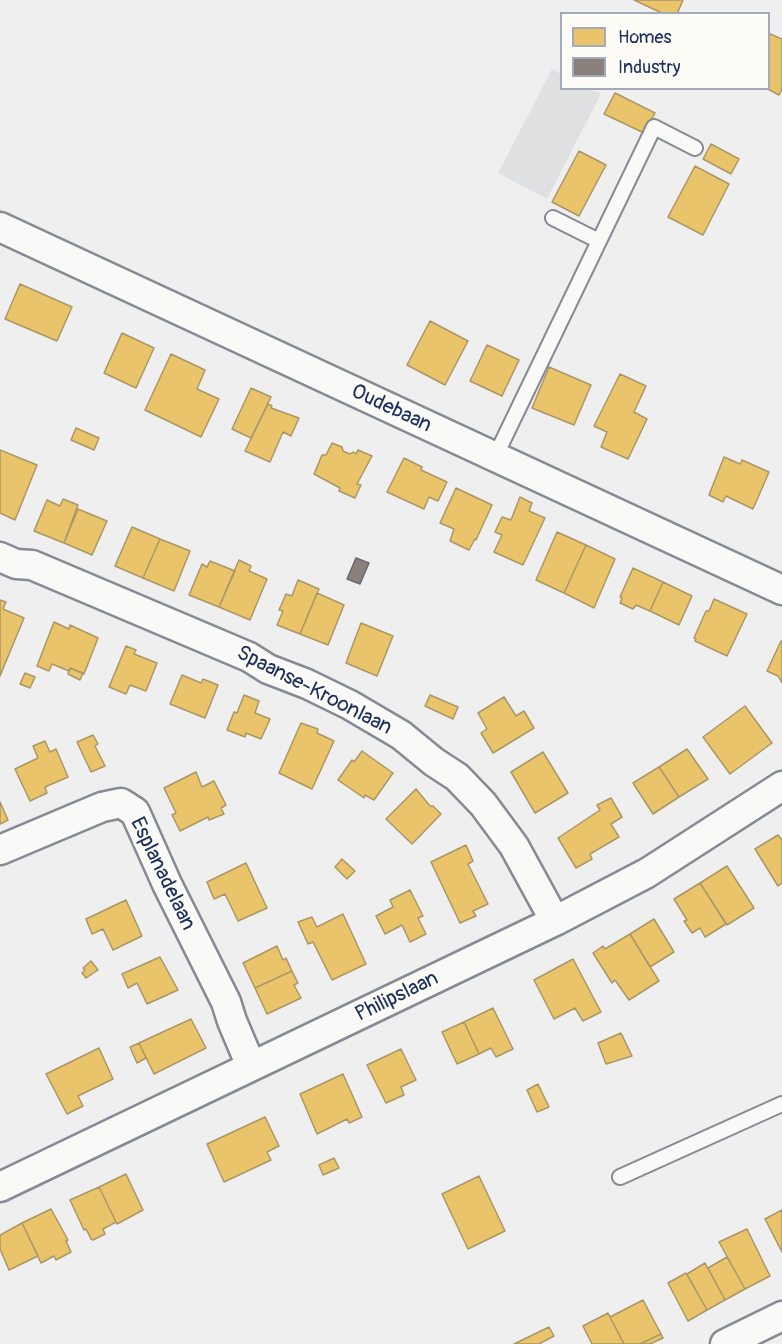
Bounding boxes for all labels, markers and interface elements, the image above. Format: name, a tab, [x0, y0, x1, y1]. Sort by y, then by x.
legend	[560, 12, 770, 90]
text: Homes	[618, 26, 671, 49]
text: Industry	[618, 56, 681, 79]
street label: Oudebaan	[347, 379, 435, 439]
street label: Spaanse-Kroonlaan	[232, 641, 396, 741]
street label: Esplanadelaan	[124, 813, 200, 935]
street label: Philipslaan	[351, 966, 443, 1028]

